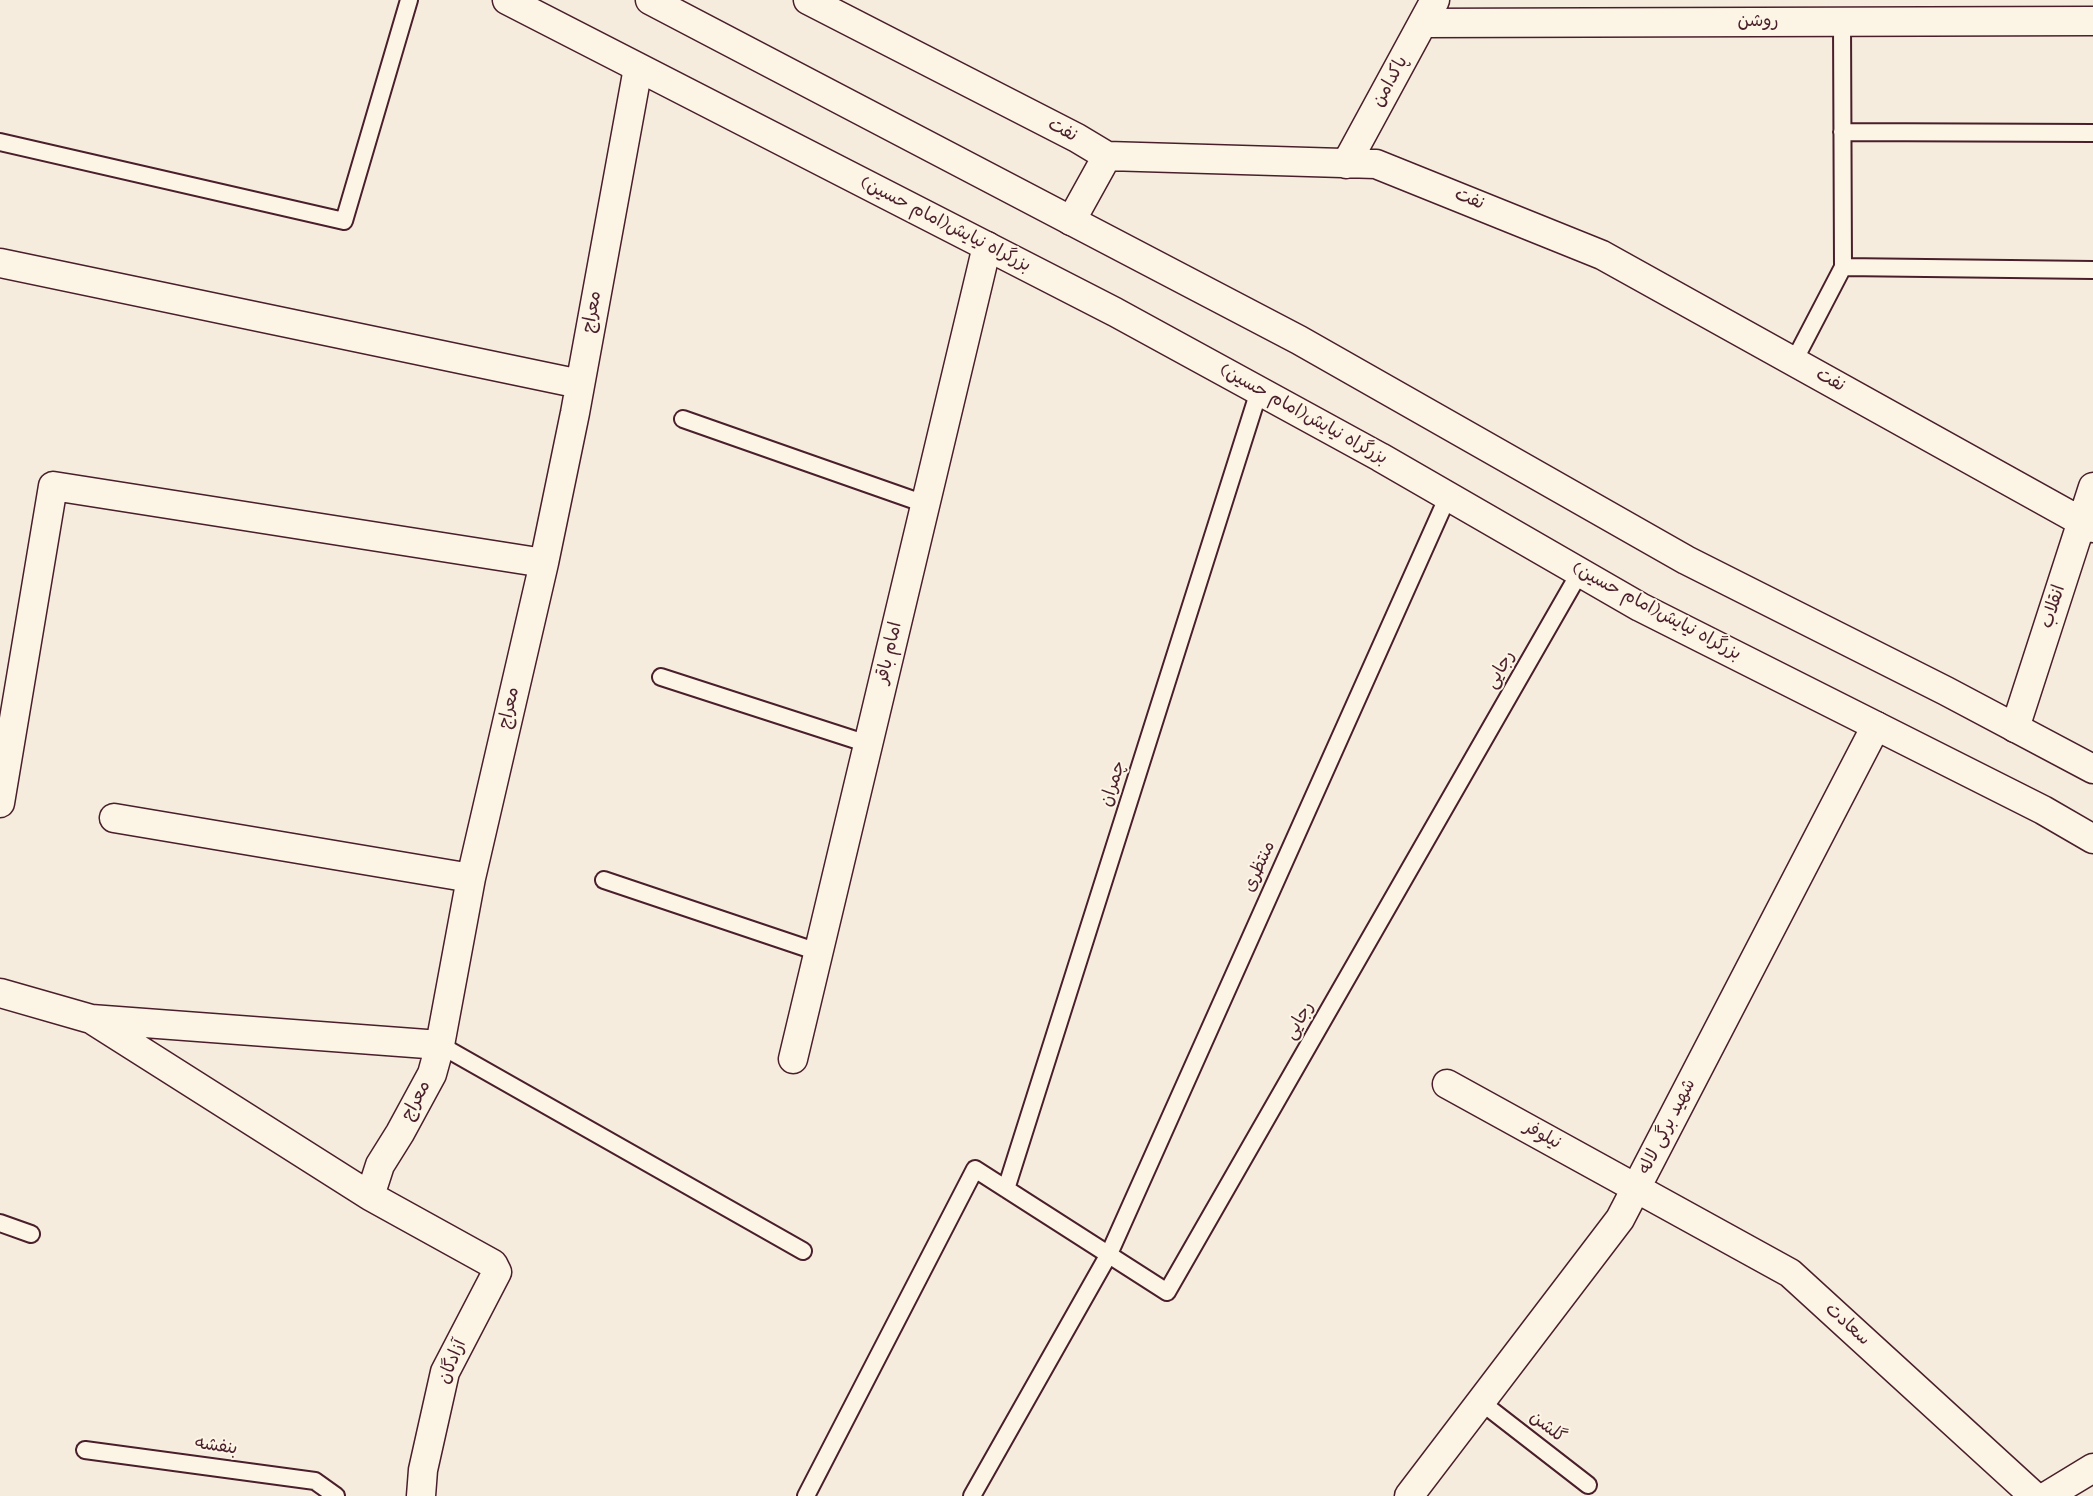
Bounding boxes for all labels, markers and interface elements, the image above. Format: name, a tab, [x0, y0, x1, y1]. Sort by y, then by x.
street label: روشن	[1737, 11, 1779, 33]
street label: پاکدامن	[1368, 53, 1414, 111]
street label: نفت	[1044, 114, 1080, 148]
street label: بزرگراه نیایش(امام حسین)	[856, 172, 1034, 278]
street label: نفت	[1451, 184, 1487, 216]
street label: معراج	[579, 289, 607, 335]
street label: بزرگراه نیایش(امام حسین)	[1215, 360, 1391, 470]
street label: نفت	[1812, 364, 1848, 398]
street label: بزرگراه نیایش(امام حسین)	[1568, 558, 1744, 666]
street label: انقلاب	[2037, 583, 2071, 631]
street label: امام باقر	[872, 620, 908, 686]
street label: رجایی	[1481, 647, 1521, 693]
street label: معراج	[495, 685, 525, 731]
street label: چمران	[1096, 758, 1132, 810]
street label: منتظری	[1239, 838, 1281, 896]
street label: رجایی	[1280, 998, 1320, 1044]
street label: شهید برگی لاله	[1635, 1076, 1701, 1178]
street label: معراج	[398, 1077, 436, 1125]
street label: نیلوفر	[1520, 1117, 1564, 1155]
street label: سعادت	[1820, 1299, 1874, 1351]
street label: آزادگان	[434, 1337, 472, 1387]
street label: گلشن	[1525, 1407, 1569, 1449]
street label: بنفشه	[193, 1433, 239, 1461]

